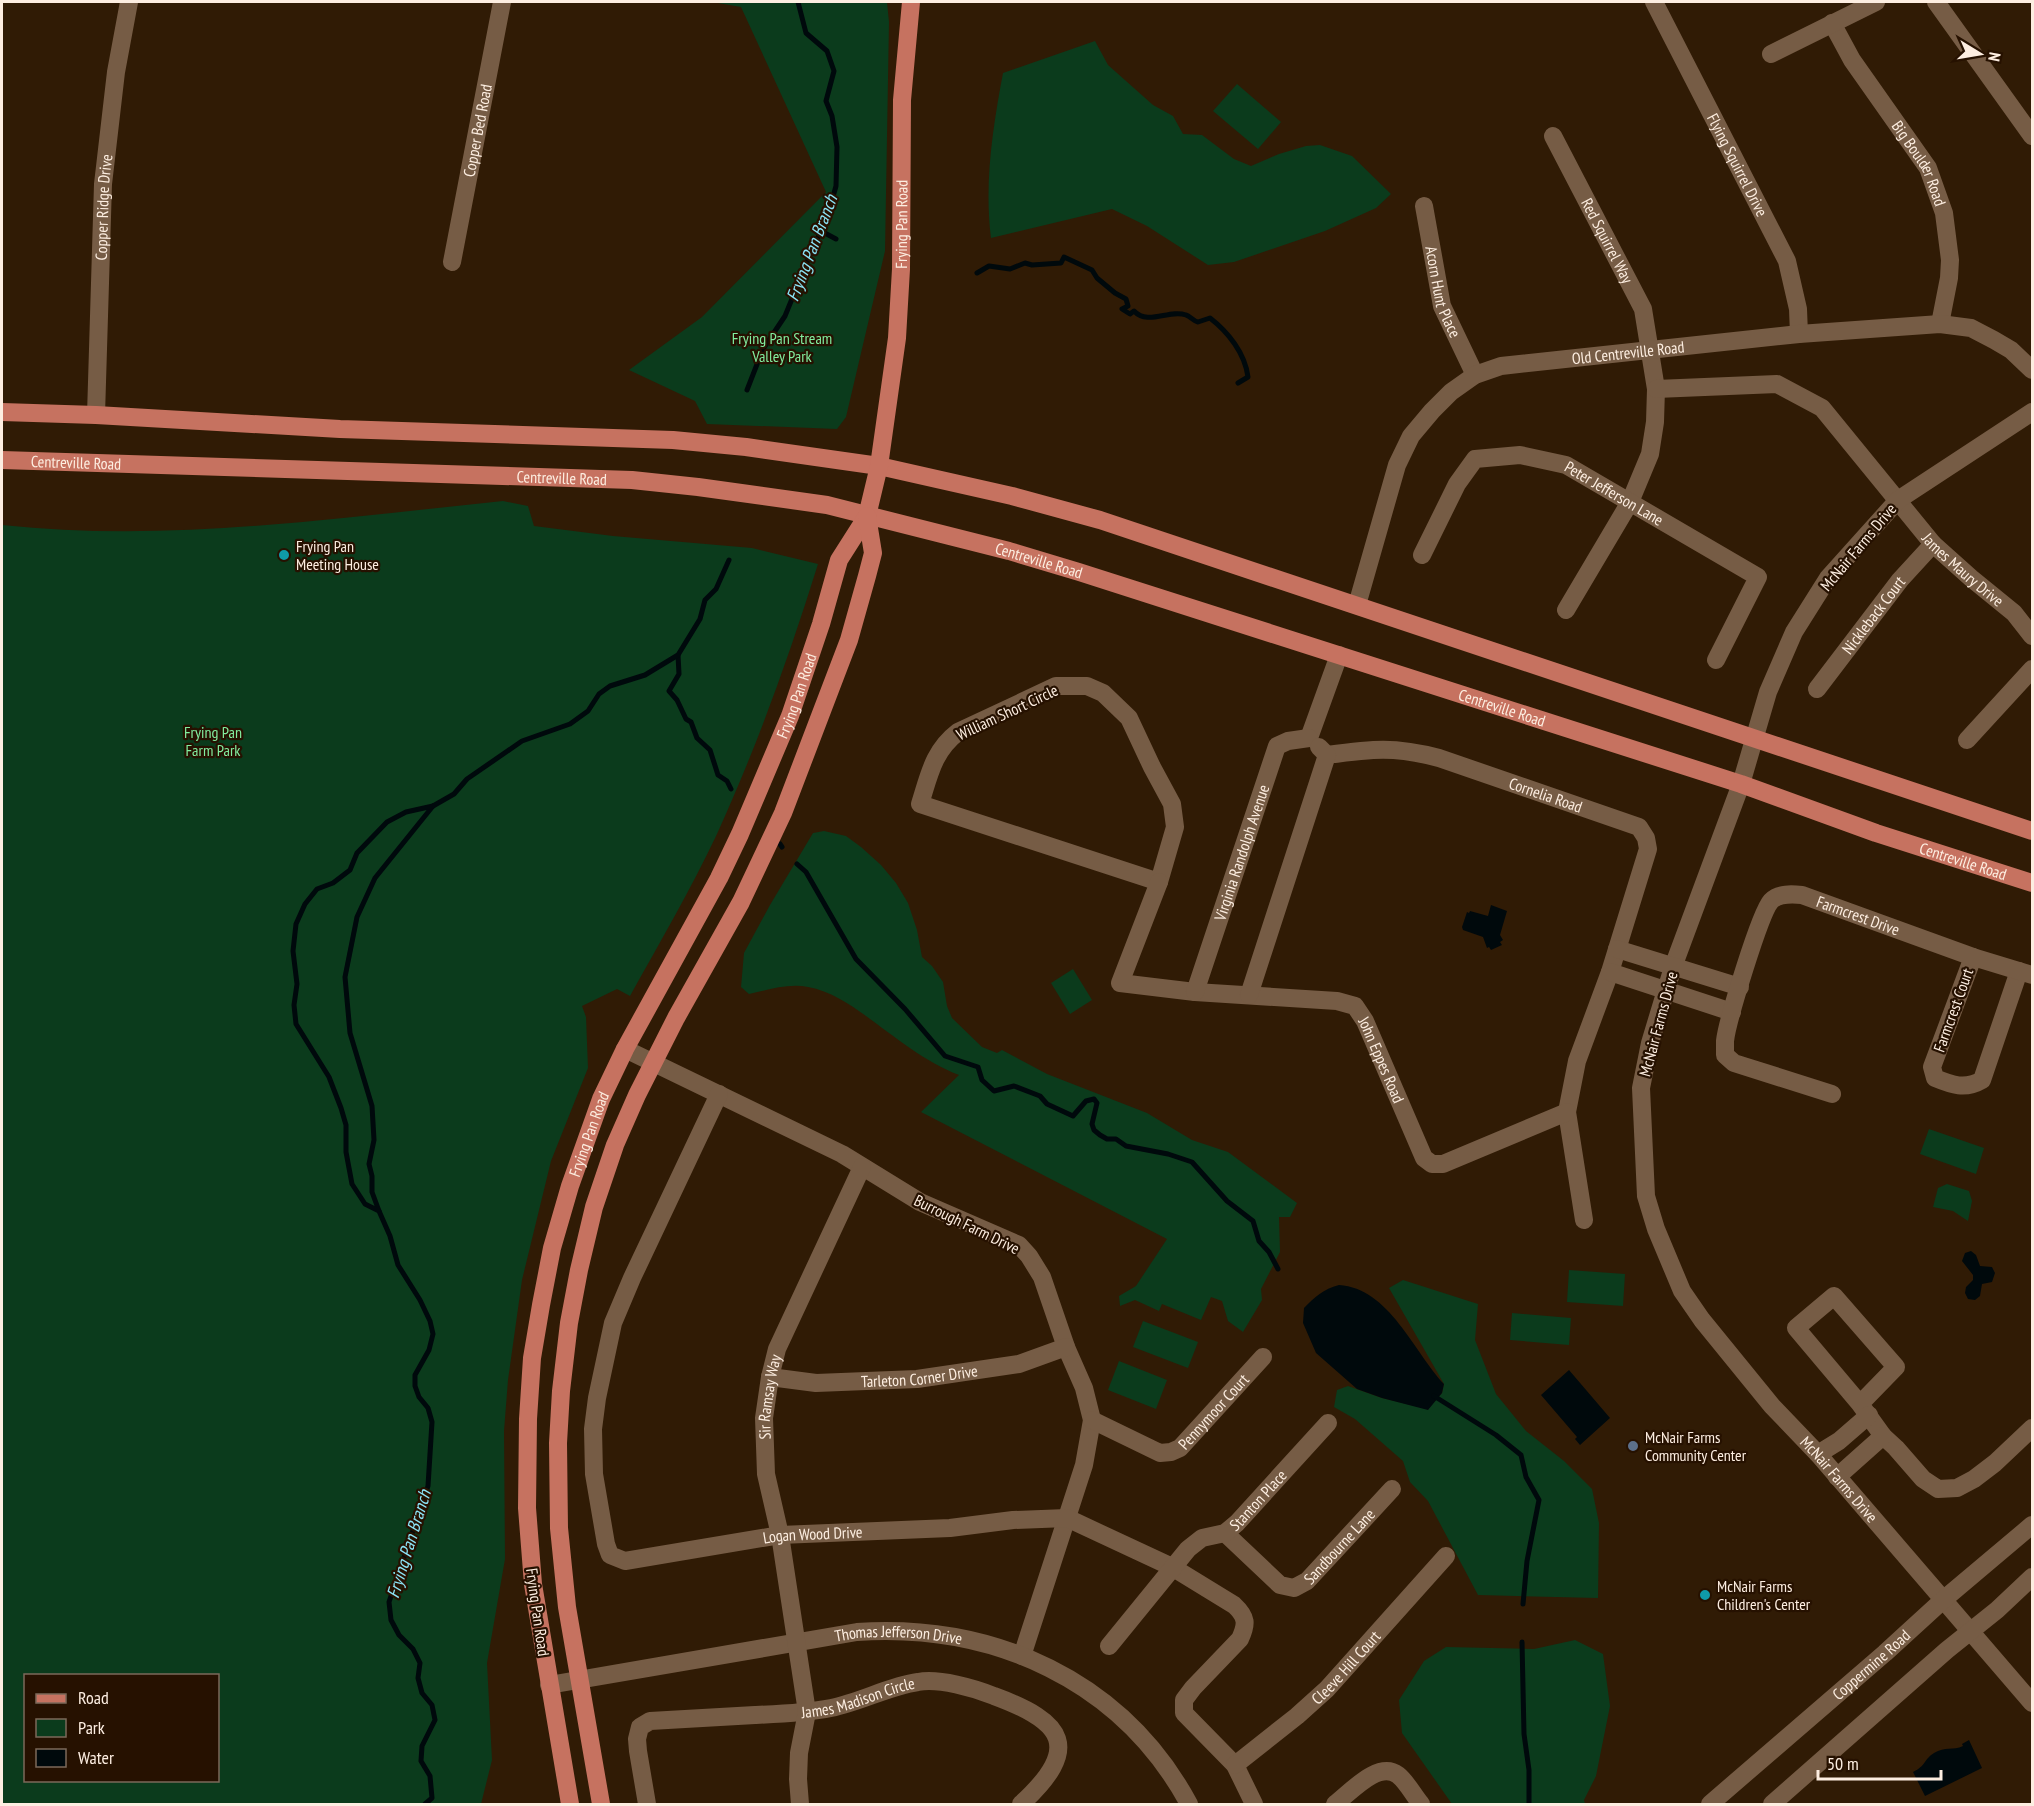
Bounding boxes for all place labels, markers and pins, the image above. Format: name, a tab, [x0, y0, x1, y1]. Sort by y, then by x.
place label: Frying Pan Meeting House	[296, 536, 379, 574]
marker: Frying Pan Meeting House	[277, 548, 291, 562]
place label: McNair Farms Community Center	[1645, 1427, 1747, 1465]
marker: McNair Farms Community Center	[1626, 1439, 1640, 1453]
place label: McNair Farms Children's Center	[1717, 1576, 1811, 1614]
marker: McNair Farms Children's Center	[1698, 1588, 1712, 1602]

